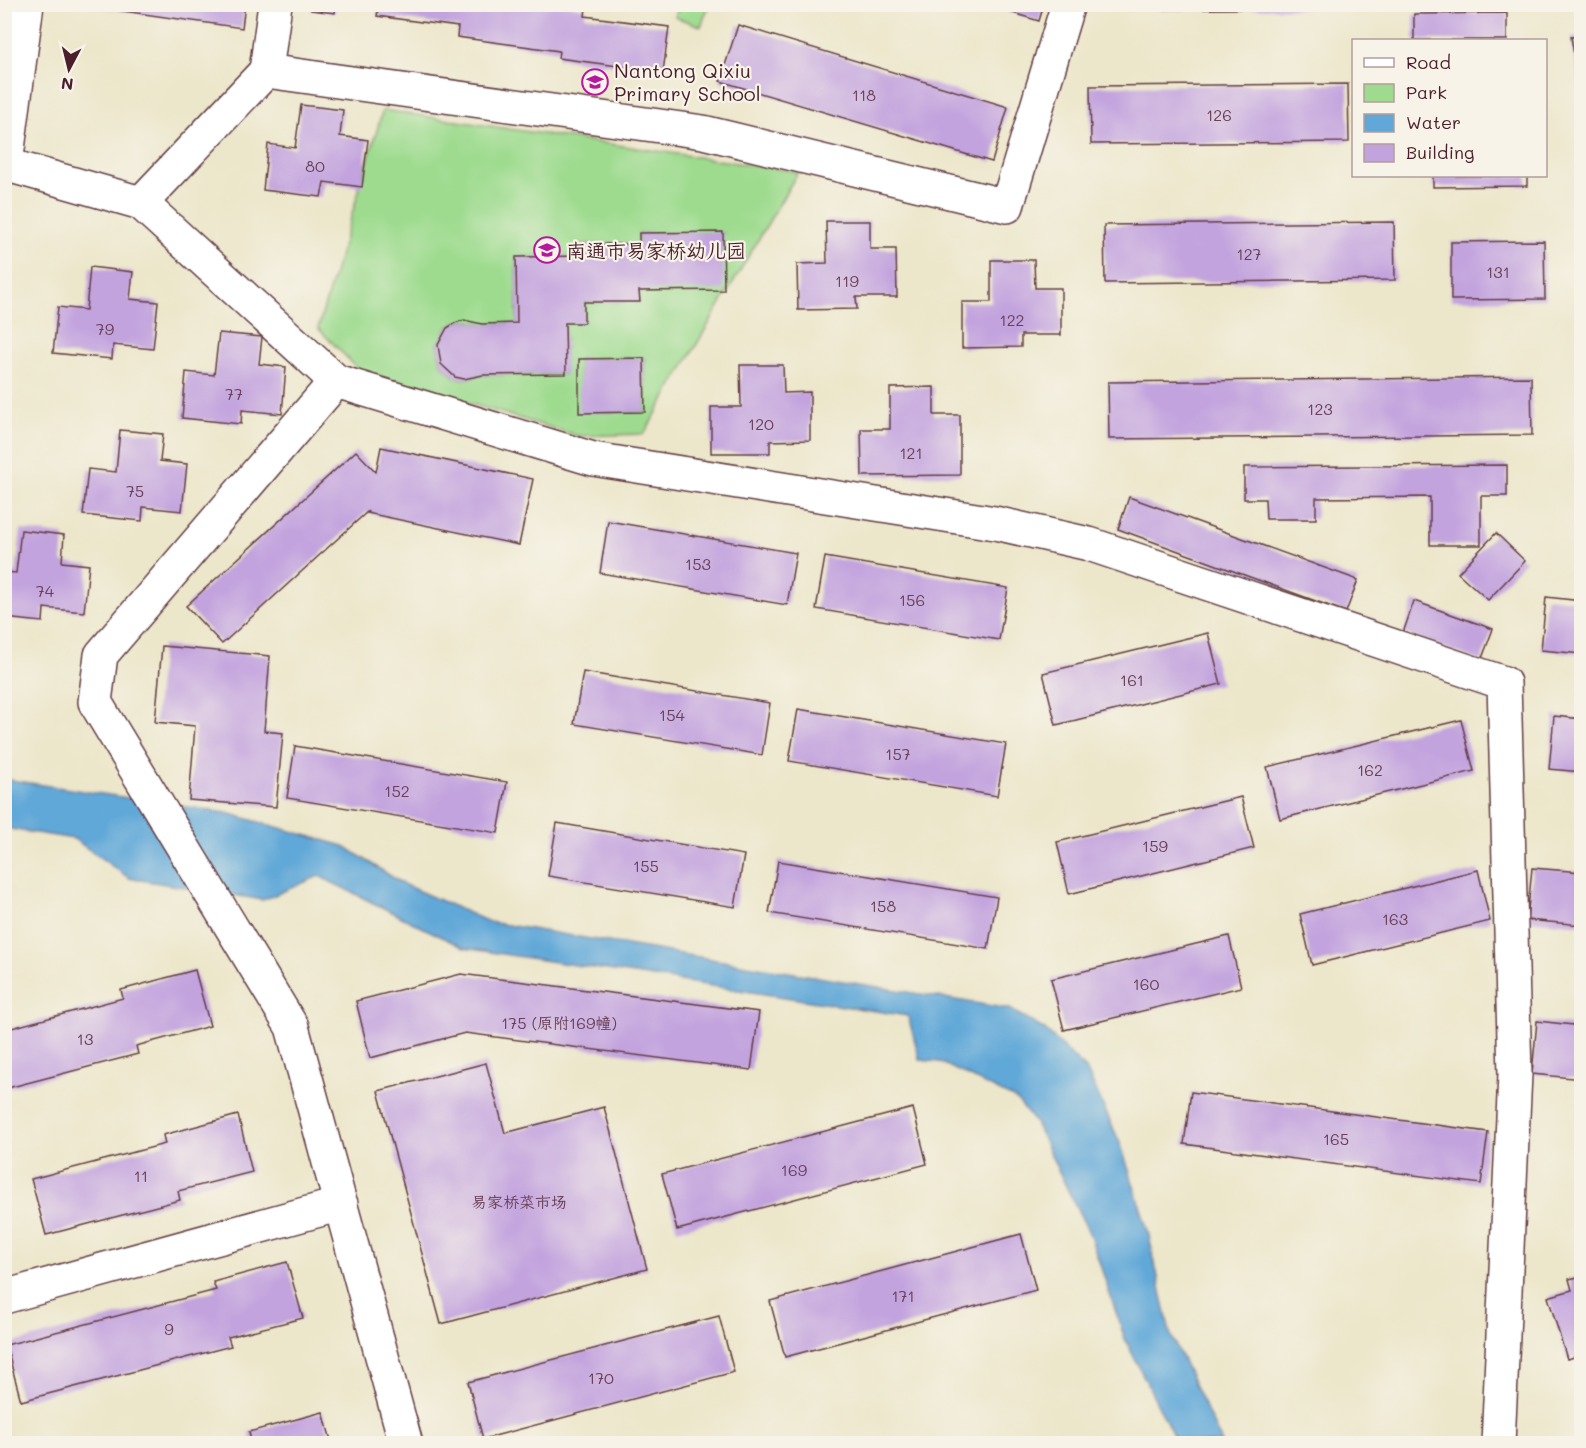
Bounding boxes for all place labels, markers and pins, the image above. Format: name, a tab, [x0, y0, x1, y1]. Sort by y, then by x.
place label: Nantong Qixiu Primary School	[614, 57, 761, 106]
school or university icon: Nantong Qixiu Primary School	[580, 67, 610, 97]
school or university icon: 南通市易家桥幼儿园	[532, 235, 562, 265]
place label: 南通市易家桥幼儿园	[566, 237, 746, 263]

